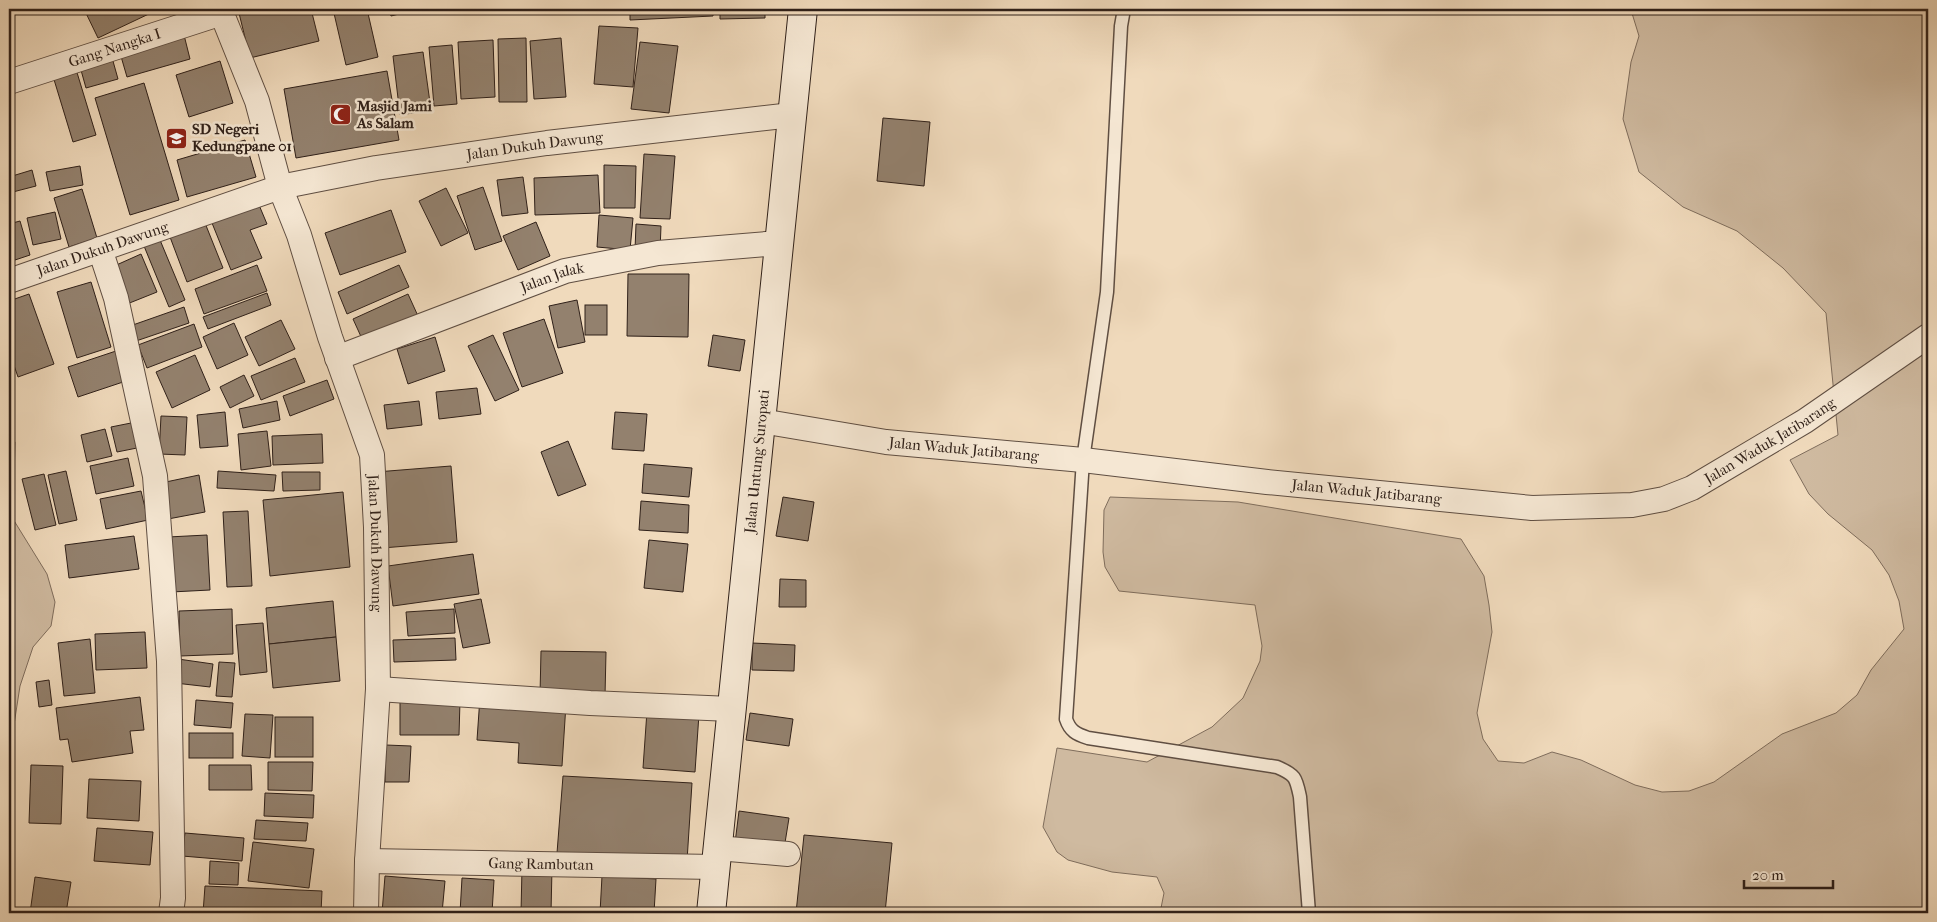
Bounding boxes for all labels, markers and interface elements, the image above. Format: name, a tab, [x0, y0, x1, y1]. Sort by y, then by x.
street label: Gang Nangka I	[66, 24, 163, 71]
place label: Masjid Jami As Salam	[356, 97, 432, 132]
mosque icon: Masjid Jami As Salam	[329, 103, 353, 127]
place label: SD Negeri Kedungpane 01	[192, 120, 292, 155]
school or university icon: SD Negeri Kedungpane 01	[164, 126, 188, 150]
street label: Jalan Dukuh Dawung	[464, 128, 605, 164]
street label: Jalan Dukuh Dawung	[34, 217, 171, 280]
street label: Jalan Jalak	[517, 258, 586, 297]
street label: Jalan Untung Suropati	[741, 388, 773, 535]
street label: Jalan Waduk Jatibarang	[1700, 393, 1840, 488]
street label: Jalan Waduk Jatibarang	[887, 433, 1041, 465]
street label: Jalan Dukuh Dawung	[364, 473, 386, 613]
street label: Jalan Waduk Jatibarang	[1290, 475, 1443, 508]
street label: Gang Rambutan	[488, 854, 594, 874]
scale bar	[1744, 857, 1833, 889]
text: 20 m	[1752, 866, 1784, 884]

